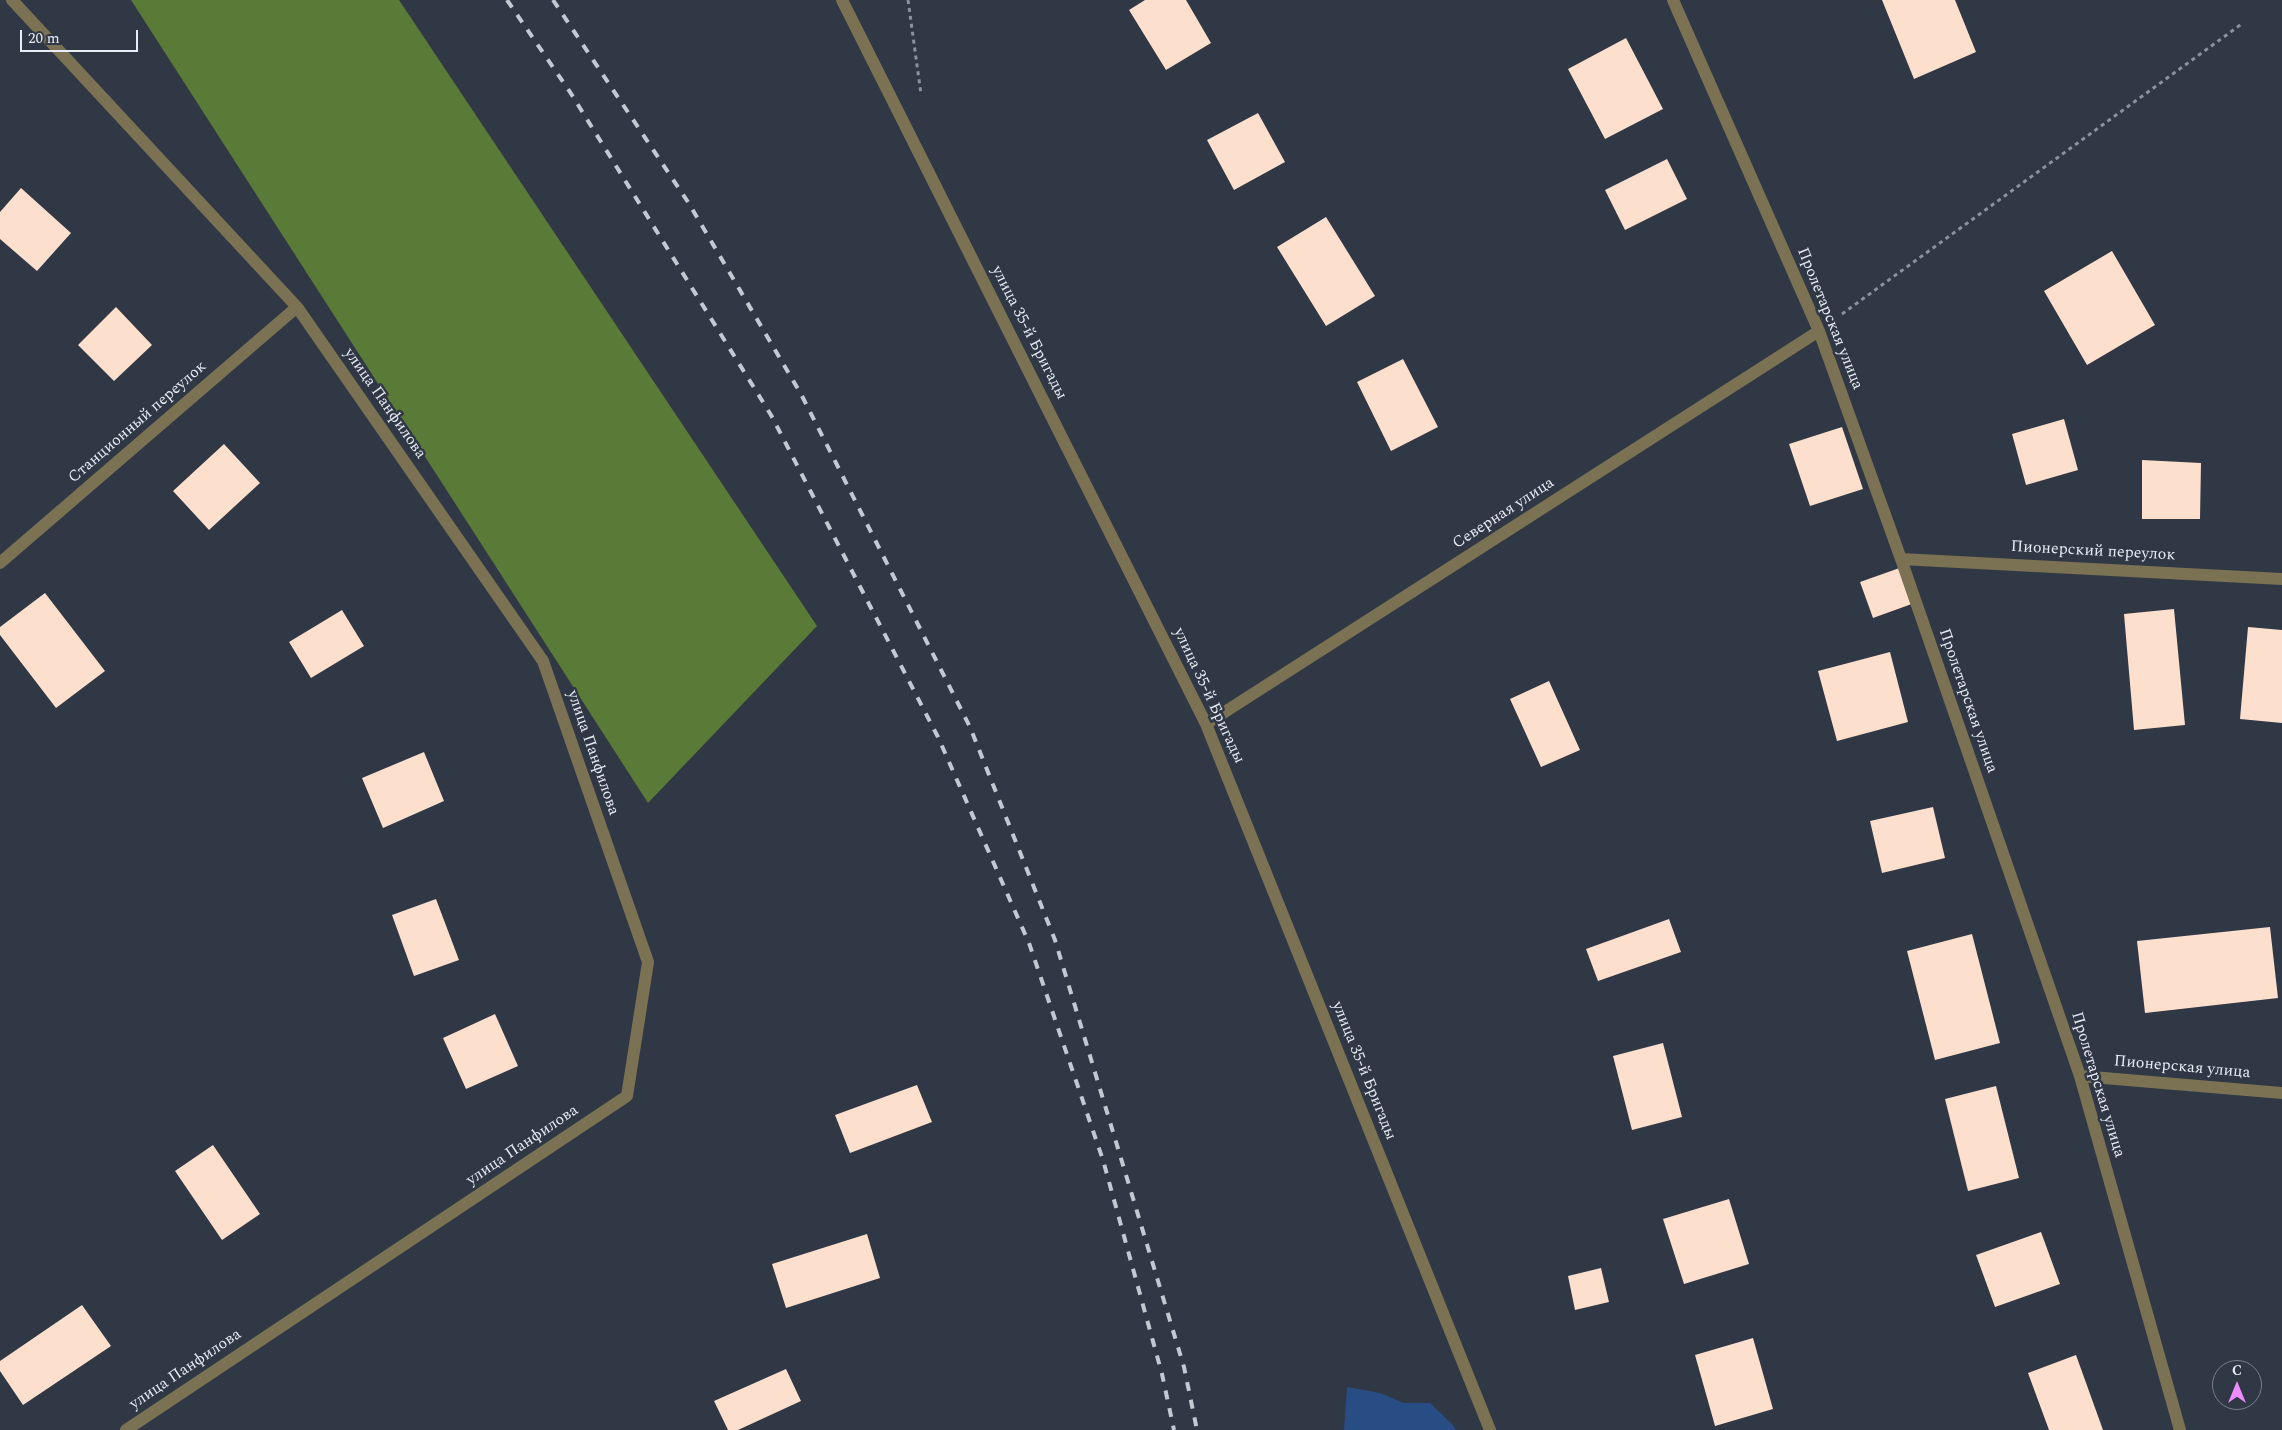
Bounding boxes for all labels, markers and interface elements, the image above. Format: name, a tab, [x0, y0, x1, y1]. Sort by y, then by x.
scale bar	[22, 20, 140, 52]
text: 20 m	[28, 27, 60, 50]
street label: Пролетарская улица	[1792, 245, 1866, 393]
street label: улица 35-й Бригады	[986, 263, 1070, 403]
street label: улица Панфилова	[339, 345, 429, 463]
street label: Станционный переулок	[65, 358, 211, 488]
street label: Северная улица	[1450, 474, 1558, 554]
street label: Пионерский переулок	[2010, 538, 2176, 566]
street label: улица 35-й Бригады	[1168, 625, 1248, 767]
street label: Пролетарская улица	[1933, 626, 2001, 776]
street label: улица Панфилова	[562, 688, 622, 818]
street label: улица 35-й Бригады	[1326, 999, 1400, 1143]
street label: Пролетарская улица	[2066, 1010, 2128, 1160]
street label: Пионерская улица	[2113, 1052, 2251, 1084]
street label: улица Панфилова	[463, 1101, 583, 1191]
street label: улица Панфилова	[126, 1325, 246, 1415]
north arrow	[2212, 1360, 2262, 1410]
text: С	[2232, 1360, 2242, 1381]

